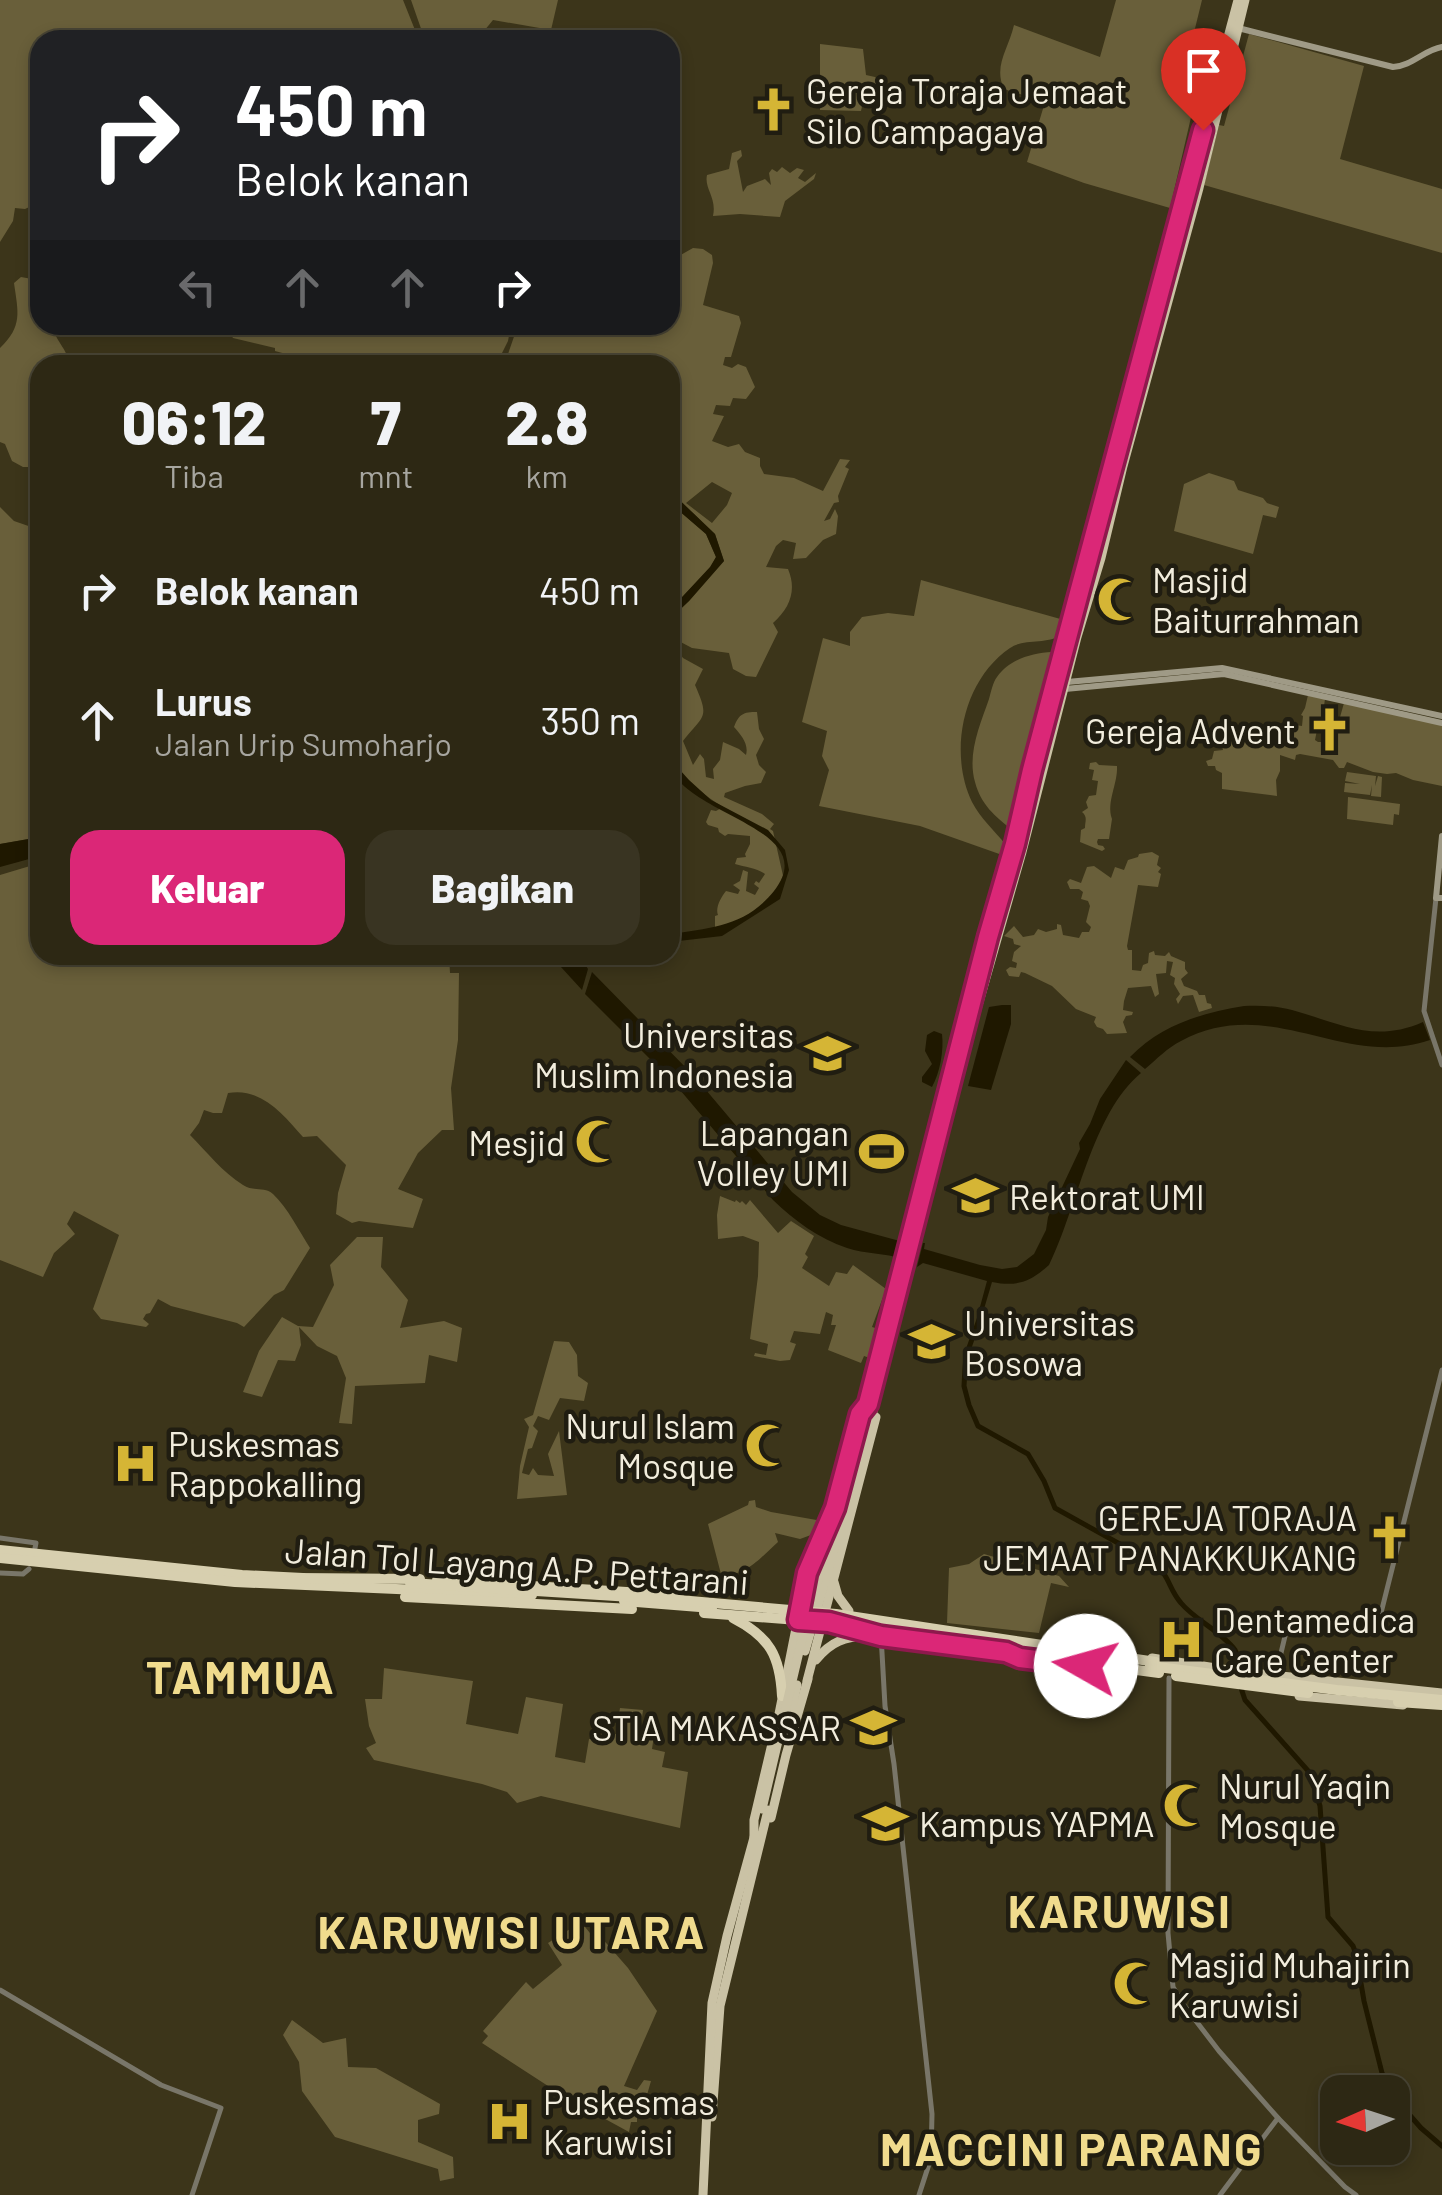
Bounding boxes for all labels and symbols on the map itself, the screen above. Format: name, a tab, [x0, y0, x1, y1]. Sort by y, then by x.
pin	[1161, 28, 1246, 131]
place label: Gereja Toraja Jemaat Silo Campagaya	[806, 69, 1127, 151]
church icon: Gereja Toraja Jemaat Silo Campagaya	[749, 86, 797, 134]
place label: Masjid Baiturrahman	[1152, 558, 1360, 640]
mosque icon: Masjid Baiturrahman	[1095, 575, 1143, 623]
church icon: Gereja Advent	[1305, 706, 1353, 754]
place label: Gereja Advent	[1085, 709, 1296, 751]
place label: Universitas Muslim Indonesia	[534, 1013, 794, 1095]
school or university icon: Universitas Muslim Indonesia	[803, 1030, 851, 1078]
place label: Lapangan Volley UMI	[697, 1111, 849, 1193]
mosque icon: Mesjid	[574, 1118, 622, 1166]
place label: Mesjid	[468, 1121, 565, 1163]
sports icon: Lapangan Volley UMI	[858, 1128, 906, 1176]
school or university icon: Rektorat UMI	[952, 1172, 1000, 1220]
place label: Rektorat UMI	[1009, 1175, 1205, 1217]
place label: Universitas Bosowa	[964, 1301, 1135, 1383]
school or university icon: Universitas Bosowa	[907, 1318, 955, 1366]
place label: Nurul Islam Mosque	[565, 1404, 735, 1486]
mosque icon: Nurul Islam Mosque	[744, 1421, 792, 1469]
place label: Puskesmas Rappokalling	[168, 1422, 363, 1504]
hospital icon: Puskesmas Rappokalling	[111, 1439, 159, 1487]
place label: GEREJA TORAJA JEMAAT PANAKKUKANG	[983, 1496, 1357, 1578]
church icon: GEREJA TORAJA JEMAAT PANAKKUKANG	[1366, 1513, 1414, 1561]
street label: Jalan Tol Layang A.P. Pettarani	[284, 1528, 750, 1602]
place label: Dentamedica Care Center	[1214, 1598, 1415, 1680]
position arrow	[1034, 1614, 1138, 1718]
hospital icon: Dentamedica Care Center	[1157, 1615, 1205, 1663]
district label: TAMMUA	[146, 1649, 336, 1703]
school or university icon: STIA MAKASSAR	[850, 1703, 898, 1751]
place label: STIA MAKASSAR	[592, 1706, 841, 1748]
place label: Nurul Yaqin Mosque	[1219, 1764, 1391, 1846]
mosque icon: Nurul Yaqin Mosque	[1162, 1781, 1210, 1829]
school or university icon: Kampus YAPMA	[862, 1799, 910, 1847]
place label: Kampus YAPMA	[919, 1802, 1154, 1844]
district label: KARUWISI	[1008, 1883, 1232, 1937]
district label: KARUWISI UTARA	[317, 1904, 707, 1958]
place label: Masjid Muhajirin Karuwisi	[1169, 1943, 1411, 2025]
mosque icon: Masjid Muhajirin Karuwisi	[1112, 1960, 1160, 2008]
north arrow	[1320, 2075, 1410, 2165]
place label: Puskesmas Karuwisi	[543, 2080, 715, 2162]
hospital icon: Puskesmas Karuwisi	[486, 2097, 534, 2145]
district label: MACCINI PARANG	[880, 2121, 1264, 2175]

